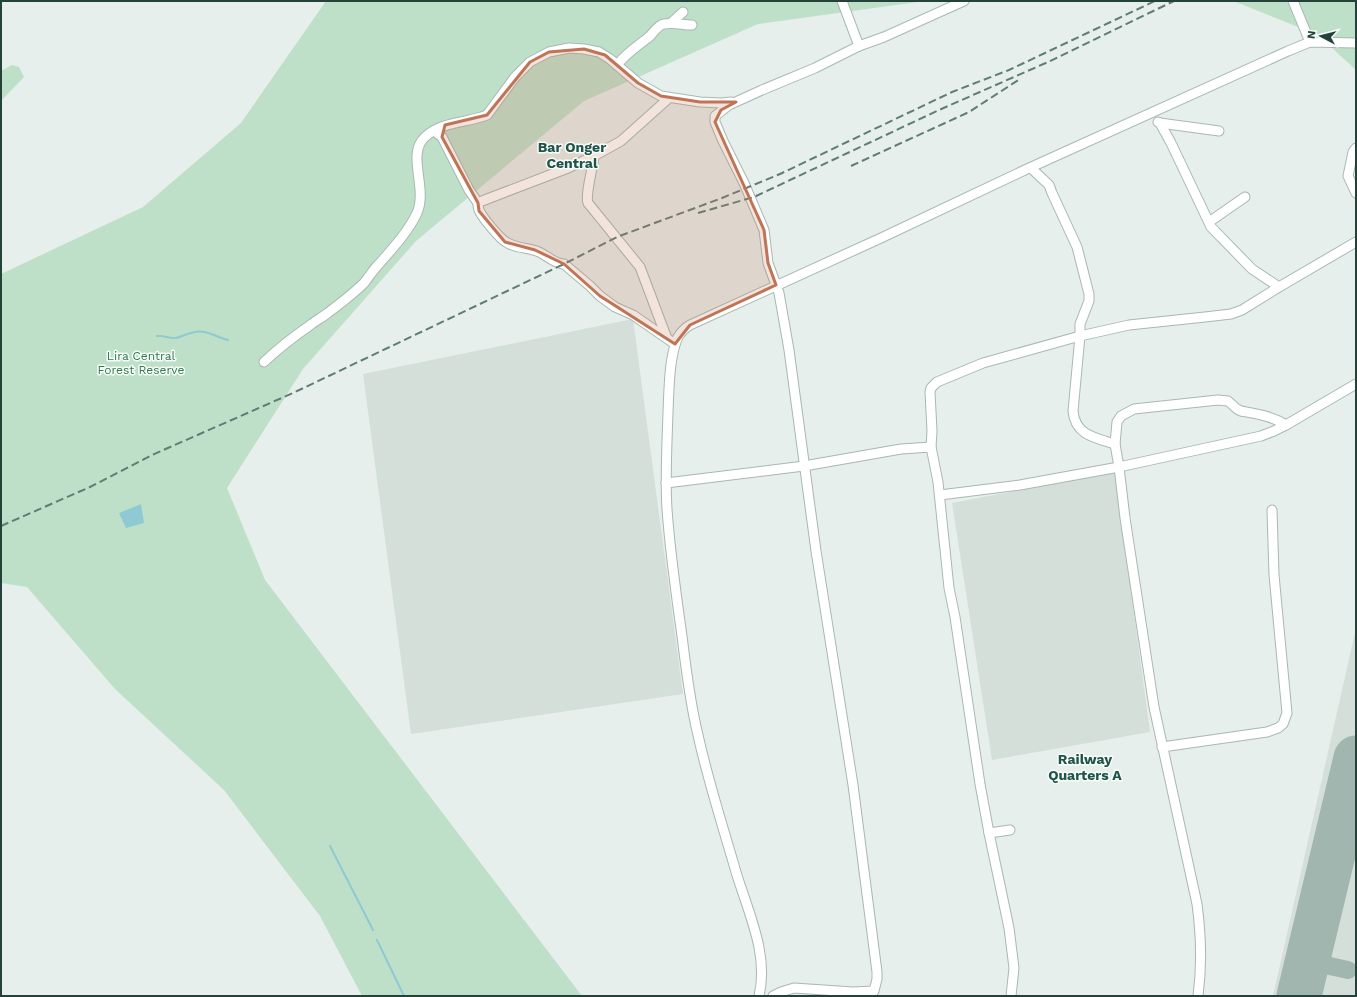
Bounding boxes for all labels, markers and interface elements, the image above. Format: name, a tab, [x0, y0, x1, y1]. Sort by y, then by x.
north arrow	[1301, 16, 1341, 56]
text: N	[1305, 30, 1319, 40]
district label: Bar Onger Central	[538, 139, 606, 171]
park label: Lira Central Forest Reserve	[98, 349, 185, 377]
district label: Railway Quarters A	[1048, 751, 1122, 783]

